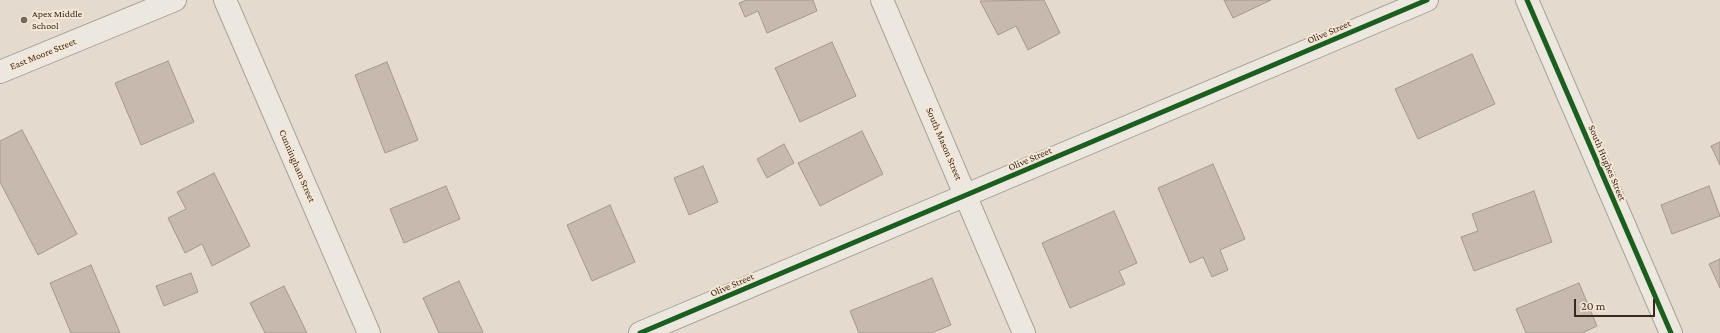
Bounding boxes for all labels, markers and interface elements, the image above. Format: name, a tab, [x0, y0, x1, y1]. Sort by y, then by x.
place label: Apex Middle School	[32, 8, 82, 32]
marker: Apex Middle School	[19, 15, 29, 25]
street label: Olive Street	[1305, 17, 1353, 47]
street label: East Moore Street	[8, 35, 78, 73]
street label: South Mason Street	[923, 106, 965, 182]
street label: South Hughes Street	[1586, 123, 1628, 203]
street label: Cunningham Street	[276, 128, 318, 204]
street label: Olive Street	[1006, 144, 1054, 174]
street label: Olive Street	[708, 270, 756, 300]
scale bar	[1576, 291, 1657, 317]
text: 20 m	[1581, 299, 1605, 313]

